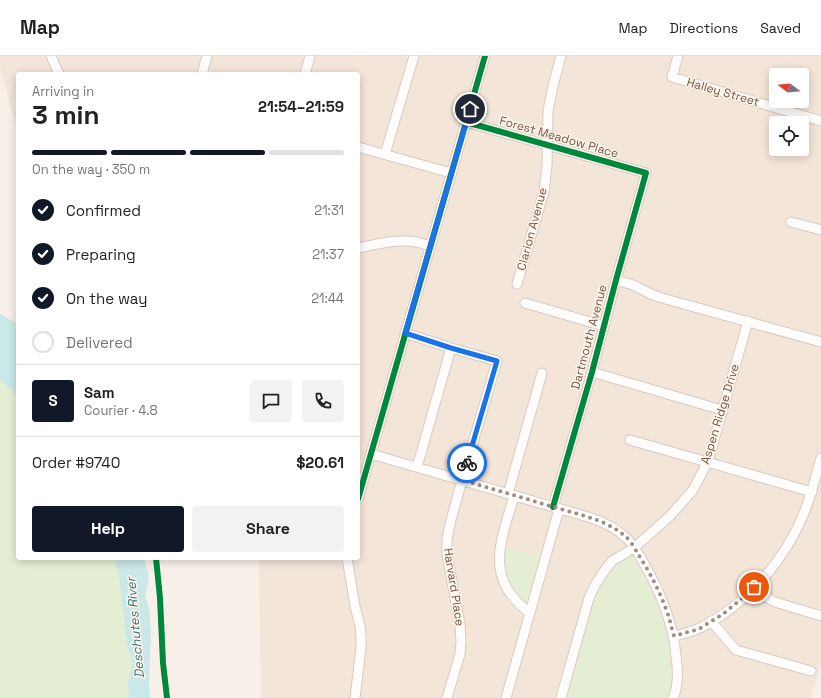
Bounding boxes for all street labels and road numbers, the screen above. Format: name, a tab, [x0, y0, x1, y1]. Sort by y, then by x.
street label: Halley Street	[685, 74, 761, 110]
street label: Forest Meadow Place	[498, 112, 620, 162]
street label: Clarion Avenue	[513, 186, 551, 272]
street label: Dartmouth Avenue	[567, 283, 611, 391]
street label: Aspen Ridge Drive	[697, 362, 743, 466]
street label: Harvard Place	[440, 547, 468, 627]

